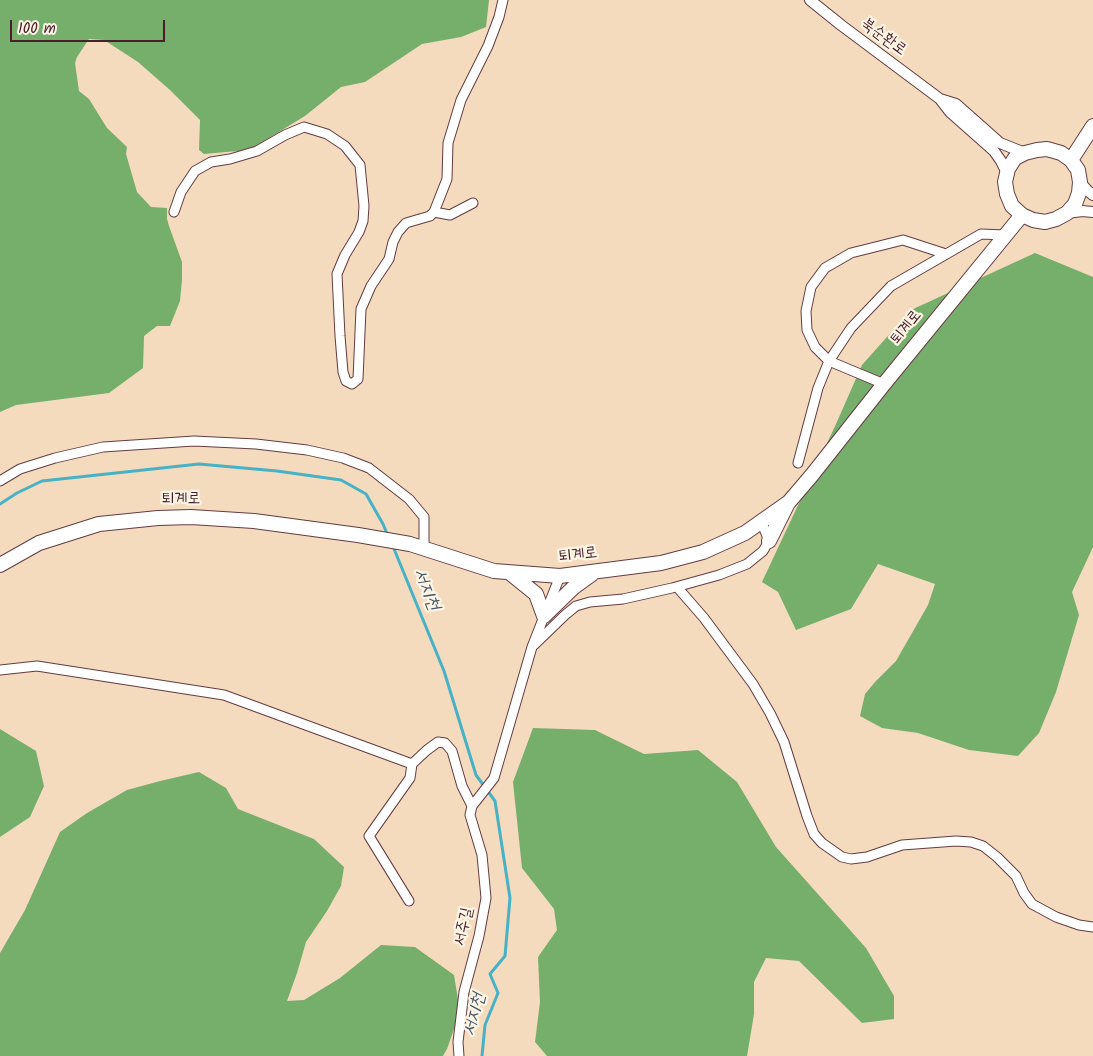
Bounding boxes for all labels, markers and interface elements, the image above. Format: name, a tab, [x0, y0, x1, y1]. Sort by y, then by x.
scale bar	[12, 10, 168, 42]
street label: 북순환로	[857, 15, 909, 61]
text: 100 m	[18, 17, 56, 41]
street label: 퇴계로	[887, 307, 927, 349]
street label: 퇴계로	[162, 490, 200, 510]
street label: 퇴계로	[558, 544, 598, 568]
water label: 서지천	[407, 566, 443, 614]
street label: 서주길	[452, 906, 478, 948]
water label: 서지천	[460, 991, 492, 1039]

